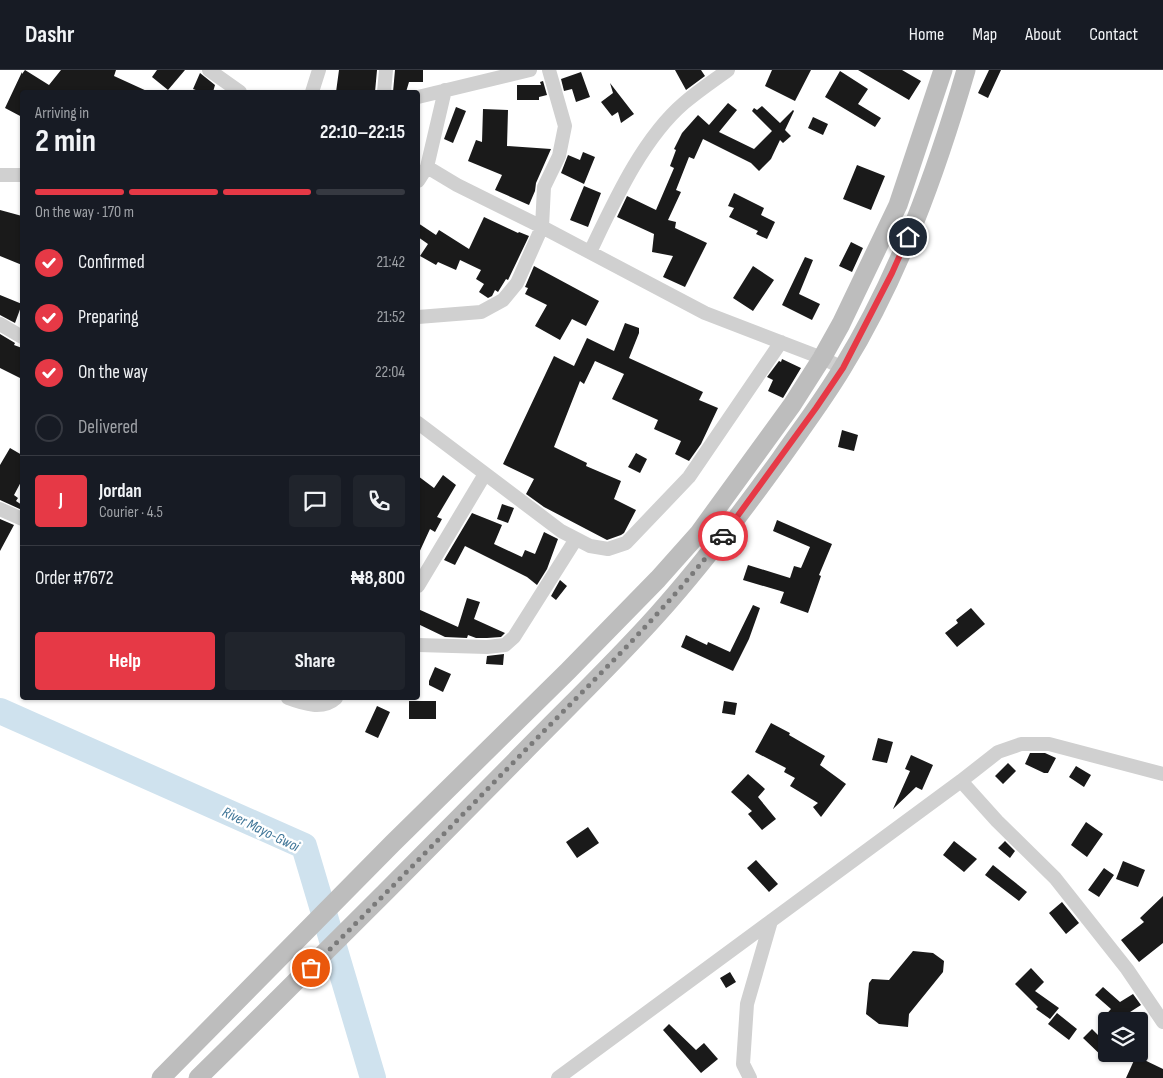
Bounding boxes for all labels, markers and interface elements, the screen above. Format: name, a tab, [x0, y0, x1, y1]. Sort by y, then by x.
text: Dashr	[25, 20, 74, 49]
text: Home	[909, 24, 944, 45]
text: Map	[972, 24, 997, 45]
text: About	[1025, 24, 1061, 45]
text: Contact	[1089, 24, 1138, 45]
text: Arriving in	[35, 104, 89, 123]
text: 22:10–22:15	[320, 121, 405, 144]
text: 2 min	[35, 122, 96, 161]
text: On the way · 170 m	[35, 203, 134, 222]
pin	[887, 216, 929, 258]
icon: home	[894, 223, 922, 251]
icon: check	[35, 249, 63, 277]
text: Confirmed	[78, 251, 145, 274]
text: 21:42	[376, 253, 405, 272]
icon: check	[35, 304, 63, 332]
text: Preparing	[78, 306, 139, 329]
text: 21:52	[377, 308, 405, 327]
icon: check	[35, 359, 63, 387]
text: On the way	[78, 361, 148, 384]
text: 22:04	[375, 363, 405, 382]
text: Delivered	[78, 416, 138, 439]
button: chat	[289, 475, 341, 527]
button: phone	[353, 475, 405, 527]
text: Jordan	[99, 480, 142, 503]
text: J	[59, 489, 63, 512]
text: Courier · 4.5	[99, 503, 163, 522]
courier	[698, 511, 748, 561]
icon: car	[709, 522, 737, 550]
text: Order #7672	[35, 567, 114, 590]
text: ₦8,800	[351, 567, 405, 590]
button: Help	[35, 632, 215, 690]
button: Share	[225, 632, 405, 690]
water label: River Mayo-Gwoi	[219, 803, 304, 857]
pin	[290, 947, 332, 989]
icon: bag	[297, 954, 325, 982]
map controls	[1098, 1012, 1148, 1062]
button: layers	[1098, 1012, 1148, 1062]

